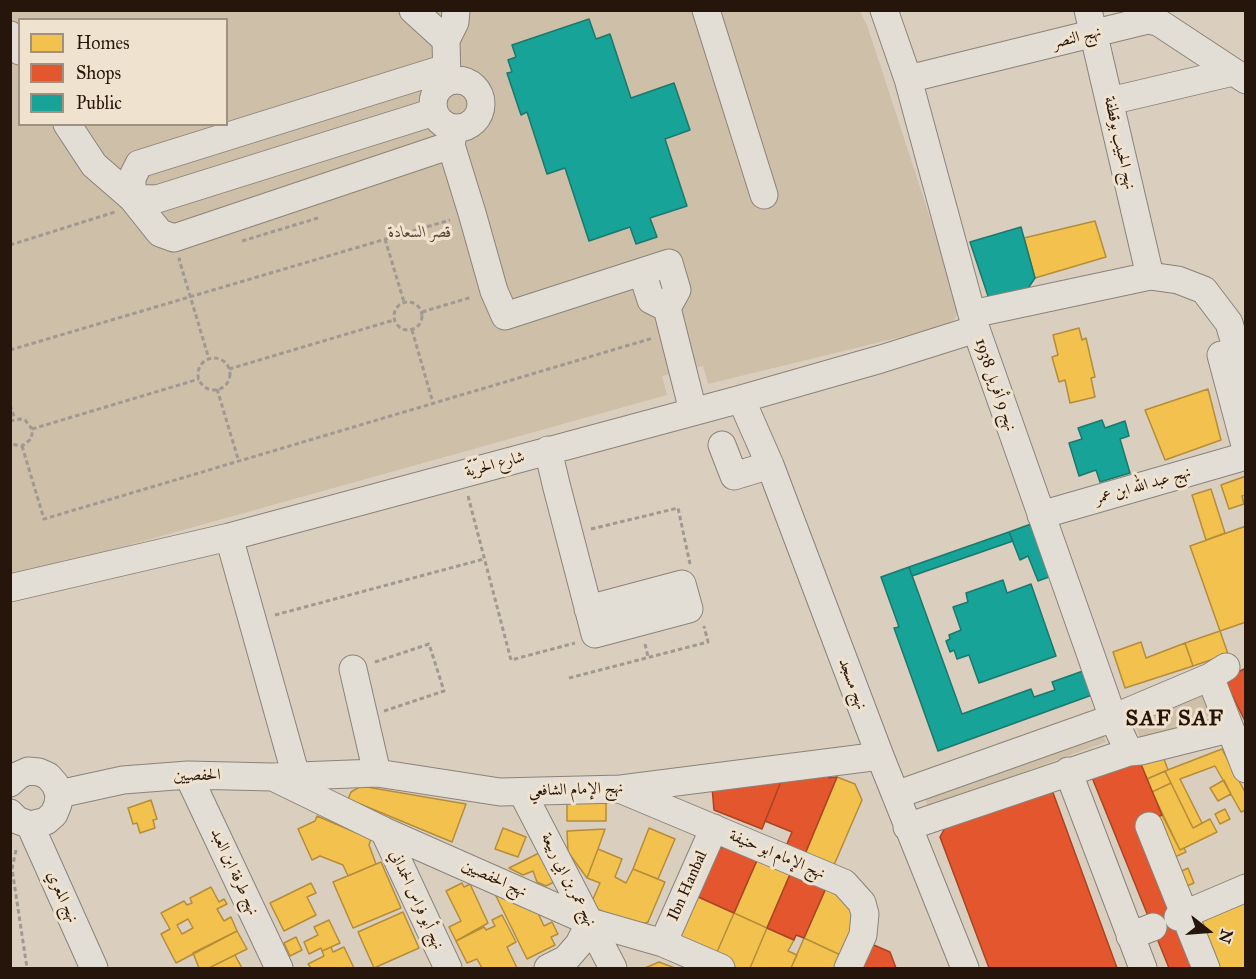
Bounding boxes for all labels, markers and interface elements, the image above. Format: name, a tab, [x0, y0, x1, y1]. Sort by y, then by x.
legend	[18, 18, 228, 126]
street label: نهج النصر	[1051, 23, 1103, 53]
text: Homes	[76, 32, 130, 54]
text: Shops	[76, 62, 121, 84]
text: Public	[76, 92, 122, 114]
street label: نهج الحبيب بوقطفة	[1099, 94, 1139, 192]
park label: قصر السعادة	[388, 223, 452, 243]
street label: نهج 9 أفريل 1938	[970, 336, 1020, 434]
street label: شارع الحرّيّة	[463, 448, 527, 482]
street label: نهج عبد الله ابن عمر	[1093, 463, 1193, 509]
street label: نهج مسجد	[833, 656, 871, 712]
district label: SAF SAF	[1126, 707, 1224, 733]
street label: الحفصيين	[173, 766, 221, 786]
street label: نهج الإمام الشافعي	[529, 779, 623, 801]
street label: نهج طرفة ابن العبد	[206, 826, 262, 918]
street label: نهج الإمام ابو حنيفة	[726, 826, 828, 884]
street label: نهج عمر بن ابي ربيعة	[536, 830, 600, 930]
street label: نهج أبو فراس الحمداني	[385, 847, 447, 953]
street label: Ibn Hanbal	[664, 848, 712, 924]
street label: نهج الحفصيين	[458, 856, 530, 902]
street label: نهج المعري	[42, 868, 82, 926]
north arrow	[1178, 901, 1238, 961]
text: N	[1215, 927, 1237, 946]

